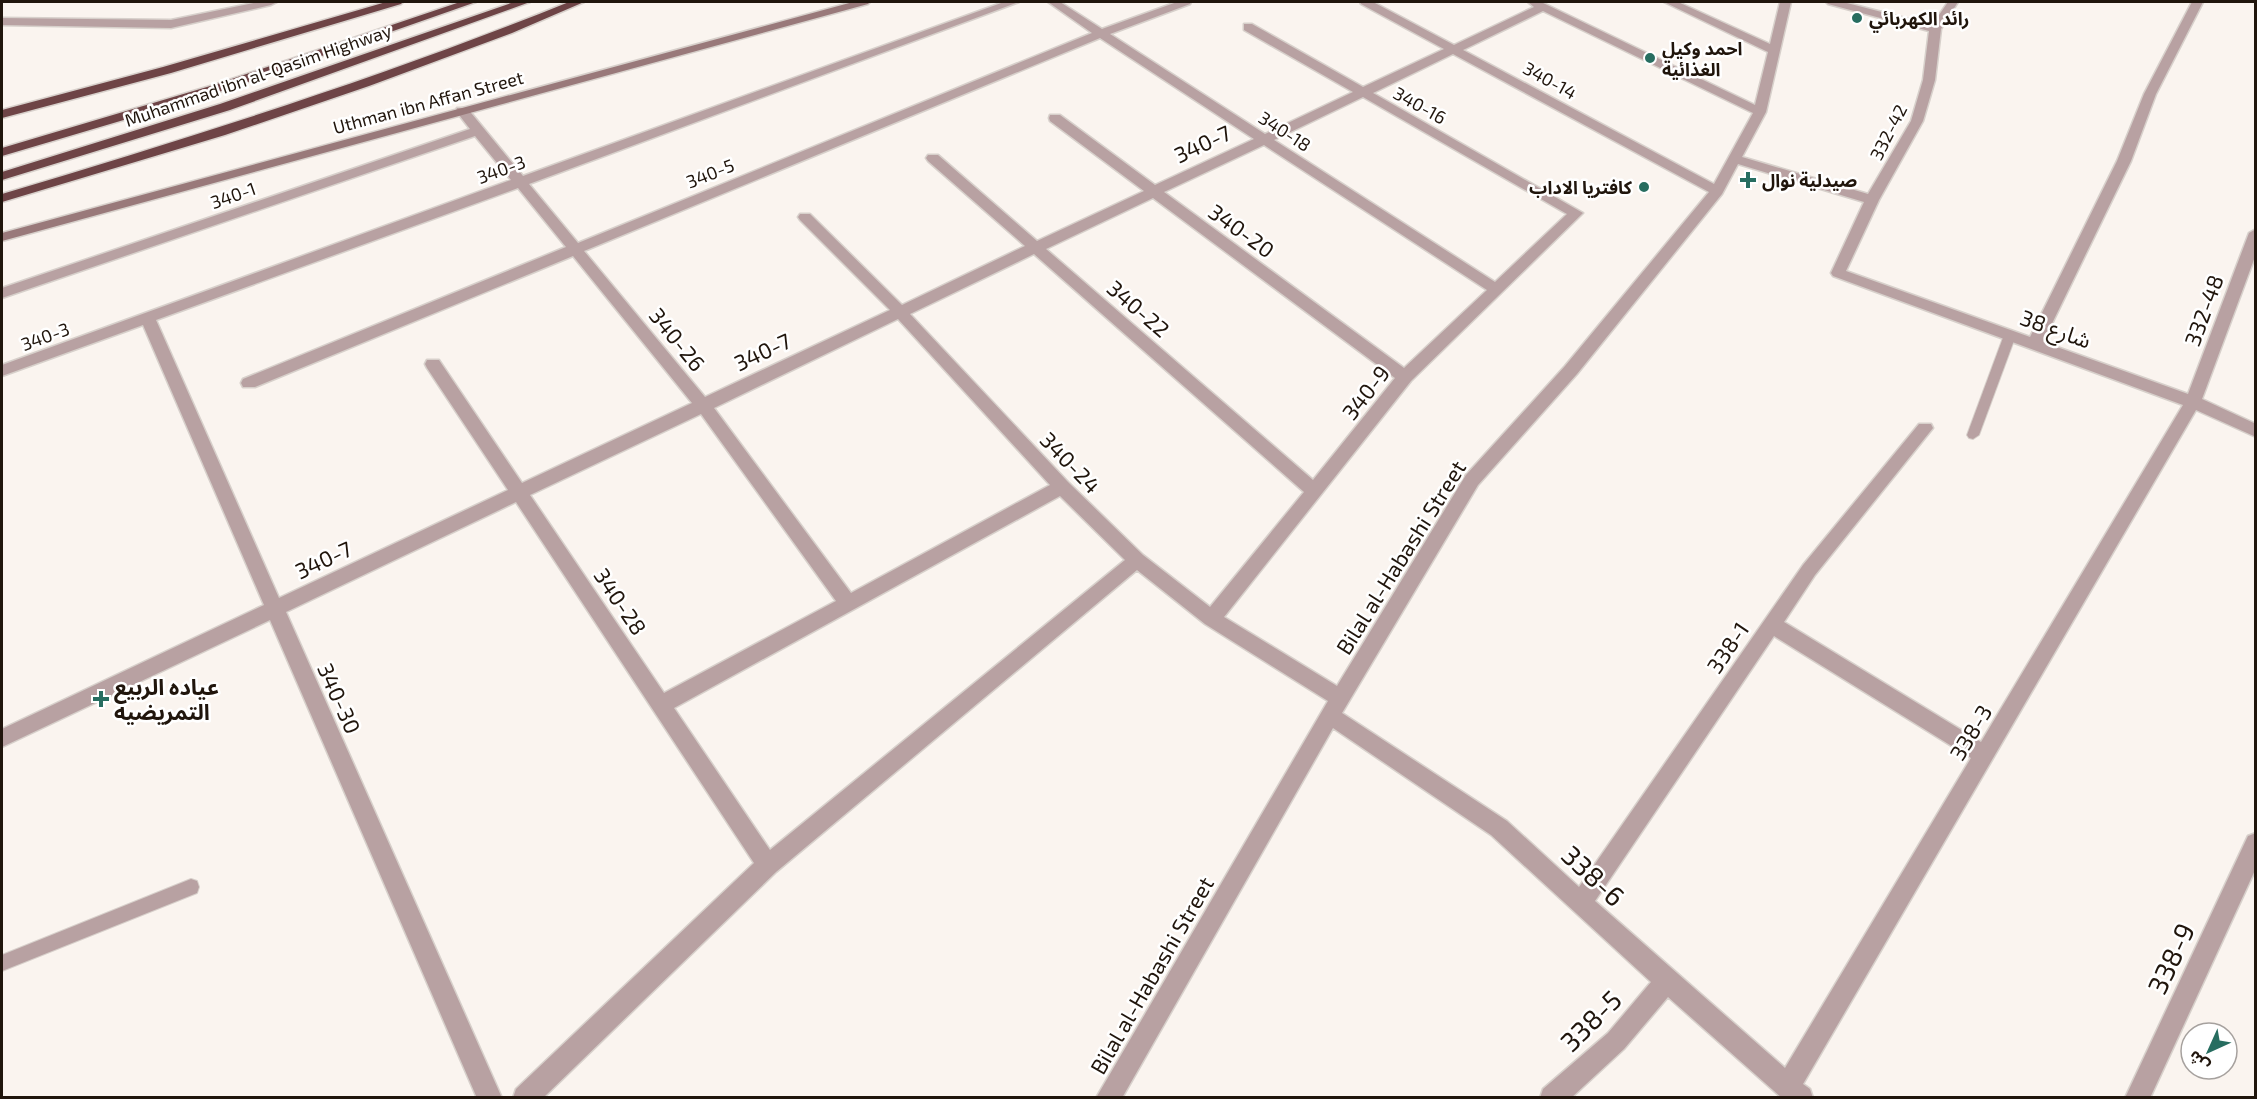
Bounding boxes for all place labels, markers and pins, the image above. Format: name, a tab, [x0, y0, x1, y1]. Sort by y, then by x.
place label: رائد الكهربائي	[1869, 7, 1969, 33]
marker: رائد الكهربائي	[1850, 11, 1864, 25]
place label: احمد وكيل الغذائية	[1662, 37, 1742, 80]
marker: احمد وكيل الغذائية	[1643, 51, 1657, 65]
place label: صيدلية نوال	[1762, 169, 1857, 192]
marker: صيدلية نوال	[1739, 171, 1757, 189]
place label: كافتريا الاداب	[1529, 176, 1633, 199]
marker: كافتريا الاداب	[1637, 180, 1651, 194]
place label: عياده الربيع التمريضيه	[114, 673, 219, 725]
marker: عياده الربيع التمريضيه	[92, 690, 110, 708]

